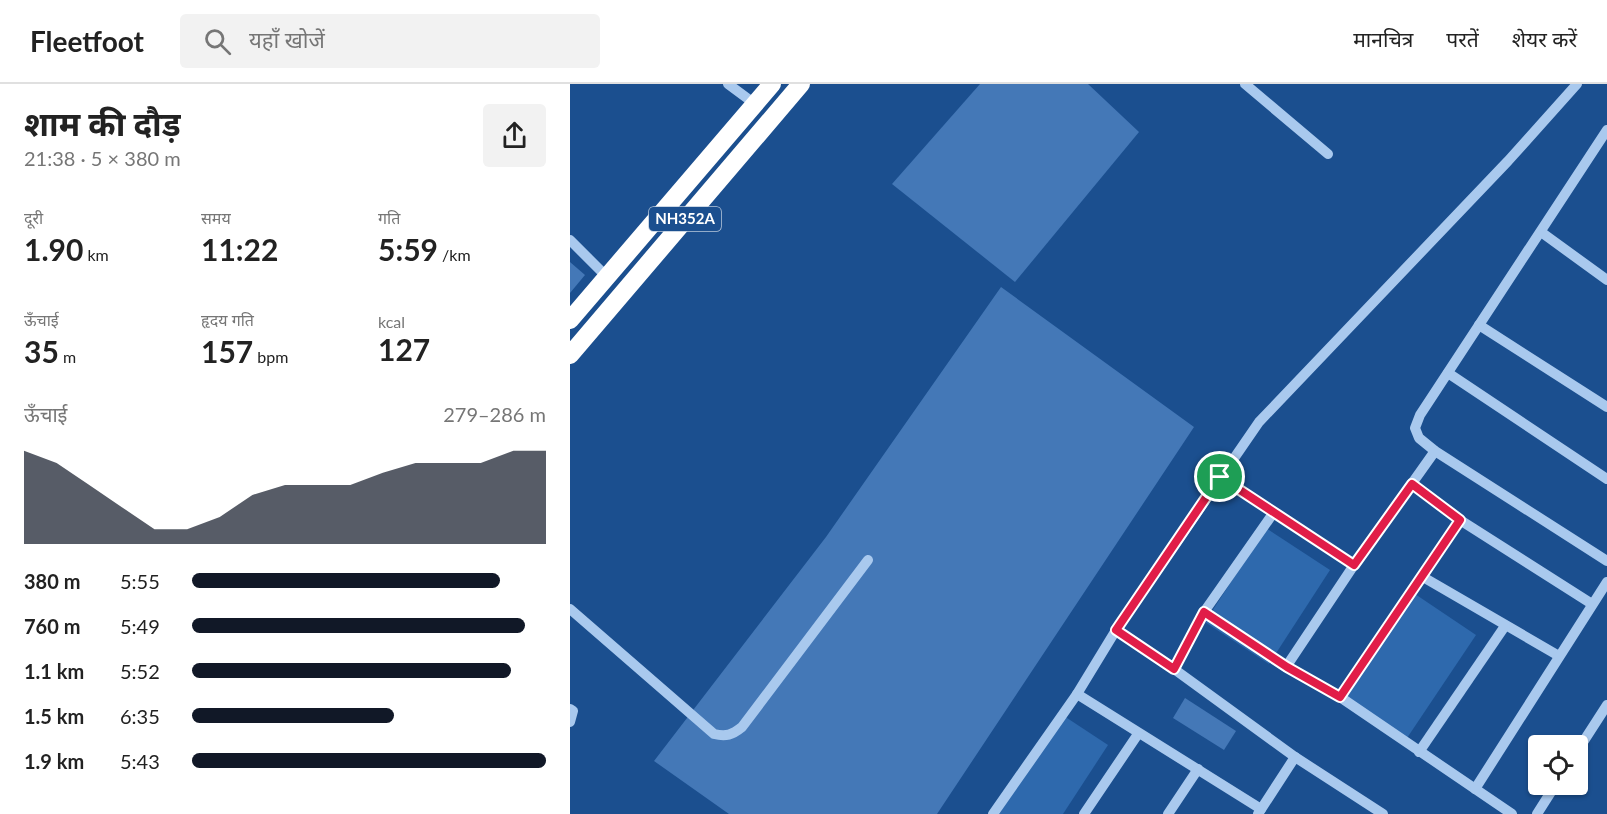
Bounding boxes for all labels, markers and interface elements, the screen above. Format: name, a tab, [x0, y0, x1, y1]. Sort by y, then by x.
search box	[180, 14, 600, 68]
text: Fleetfoot	[30, 24, 144, 58]
icon: search	[201, 25, 234, 58]
text: यहाँ खोजें	[249, 26, 325, 53]
text: मानचित्र	[1353, 26, 1413, 51]
text: परतें	[1446, 26, 1479, 51]
text: शेयर करें	[1512, 26, 1577, 51]
text: शाम की दौड़	[24, 103, 180, 143]
button: share	[483, 104, 546, 167]
text: 21:38 · 5 × 380 m	[24, 146, 181, 170]
road number: NH352A	[649, 207, 721, 231]
text: दूरी	[24, 208, 43, 227]
text: समय	[201, 208, 231, 227]
text: गति	[378, 208, 400, 227]
text: 1.90	[24, 231, 83, 267]
text: 11:22	[201, 231, 278, 267]
text: 5:59	[378, 231, 438, 267]
text: km	[83, 245, 109, 264]
text: /km	[438, 245, 471, 264]
text: ऊँचाई	[24, 310, 59, 329]
text: हृदय गति	[201, 310, 254, 329]
text: kcal	[378, 312, 405, 331]
text: 127	[378, 331, 430, 367]
text: 35	[24, 333, 59, 369]
text: 157	[201, 333, 253, 369]
text: m	[59, 347, 76, 366]
text: bpm	[253, 347, 288, 366]
text: ऊँचाई	[24, 402, 67, 426]
text: 279–286 m	[443, 402, 546, 426]
pin	[1194, 451, 1245, 502]
icon: arrive	[1203, 460, 1236, 493]
text: 380 m	[24, 569, 80, 593]
text: 5:55	[120, 569, 160, 593]
text: 760 m	[24, 614, 80, 638]
text: 5:49	[120, 614, 160, 638]
text: 1.1 km	[24, 659, 84, 683]
text: 5:52	[120, 659, 160, 683]
text: 1.5 km	[24, 704, 84, 728]
text: 6:35	[120, 704, 160, 728]
map controls	[1528, 735, 1588, 795]
button: locate	[1528, 735, 1588, 795]
text: 1.9 km	[24, 749, 84, 773]
text: 5:43	[120, 749, 160, 773]

